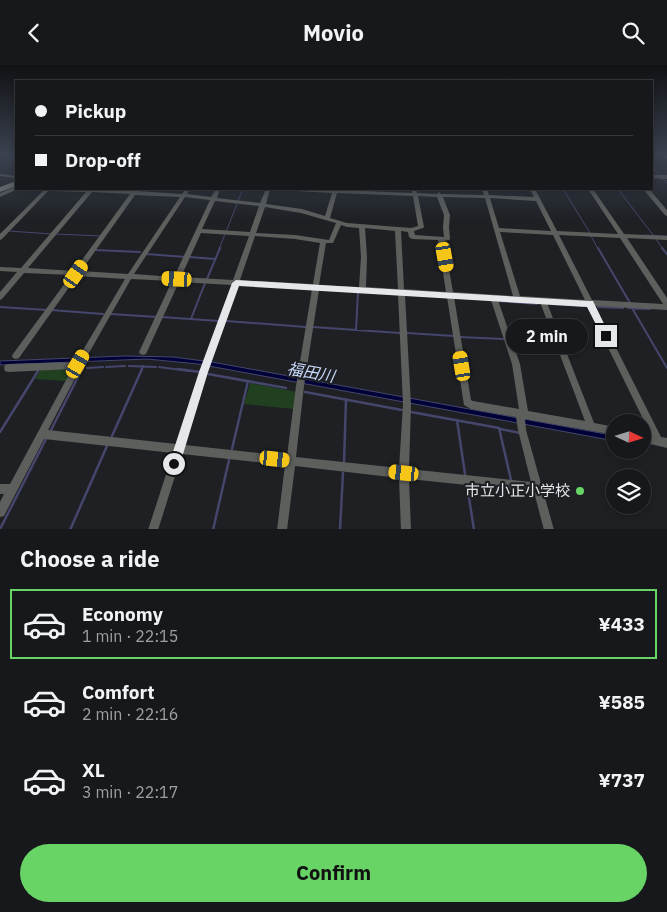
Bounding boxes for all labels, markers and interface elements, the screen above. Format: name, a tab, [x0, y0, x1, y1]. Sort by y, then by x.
text: Movio	[303, 18, 364, 47]
icon: back	[20, 19, 48, 47]
icon: search	[619, 19, 647, 47]
text: Pickup	[65, 99, 126, 123]
text: Drop-off	[65, 148, 141, 172]
car	[435, 241, 454, 273]
car	[61, 257, 90, 291]
car	[161, 271, 192, 287]
callout: 2 min	[506, 319, 588, 353]
route end	[595, 325, 617, 347]
text: 2 min	[526, 326, 568, 346]
car	[64, 347, 91, 381]
car	[452, 350, 471, 382]
water label: 福田川	[286, 358, 338, 386]
north arrow	[606, 414, 651, 459]
map controls	[606, 414, 651, 514]
car	[259, 450, 290, 468]
route start	[163, 453, 185, 475]
car	[388, 464, 419, 482]
button: layers	[606, 469, 651, 514]
place label: 市立小正小学校	[465, 481, 570, 500]
marker: 市立小正小学校	[574, 485, 586, 497]
text: Choose a ride	[20, 544, 160, 573]
icon: car	[22, 602, 67, 647]
text: Economy	[82, 602, 163, 626]
text: ¥433	[598, 612, 645, 636]
text: 1 min · 22:15	[82, 626, 178, 646]
icon: car	[22, 680, 67, 725]
text: Comfort	[82, 680, 155, 704]
text: ¥585	[598, 690, 645, 714]
text: 2 min · 22:16	[82, 704, 178, 724]
icon: car	[22, 758, 67, 803]
text: XL	[82, 758, 105, 782]
text: ¥737	[598, 768, 645, 792]
text: 3 min · 22:17	[82, 782, 178, 802]
button: Confirm	[20, 844, 647, 902]

